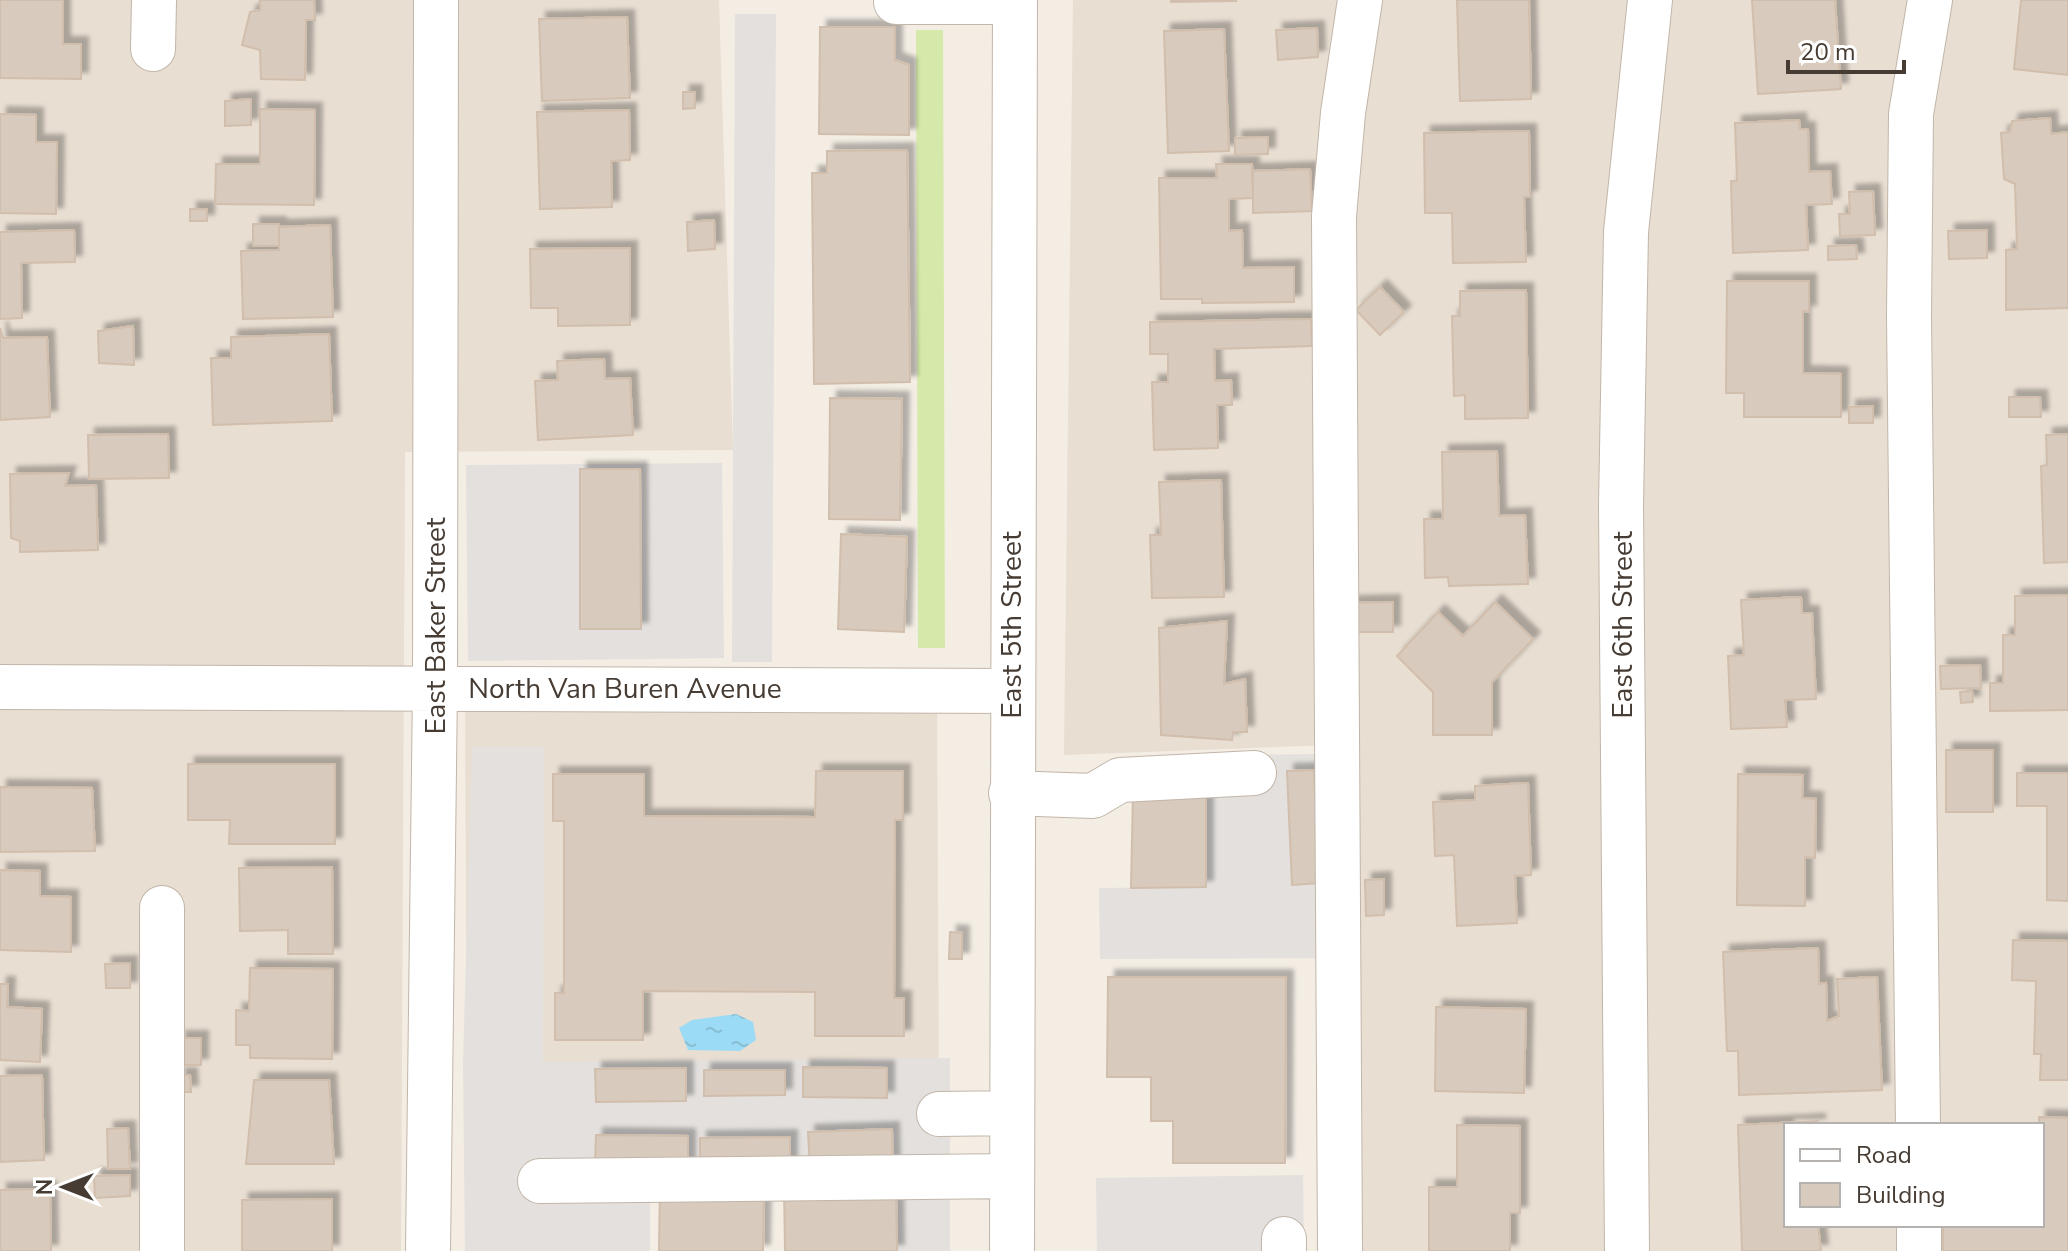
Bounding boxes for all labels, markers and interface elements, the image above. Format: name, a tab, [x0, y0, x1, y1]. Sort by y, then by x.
scale bar	[1788, 24, 1904, 74]
text: 20 m	[1800, 36, 1856, 68]
street label: East Baker Street	[417, 517, 455, 735]
street label: East 5th Street	[993, 531, 1031, 719]
street label: East 6th Street	[1604, 531, 1642, 719]
street label: North Van Buren Avenue	[468, 670, 782, 708]
legend	[1784, 1123, 2044, 1227]
text: Road	[1856, 1139, 1912, 1171]
north arrow	[24, 1147, 104, 1227]
text: N	[30, 1179, 60, 1195]
text: Building	[1856, 1179, 1946, 1211]

